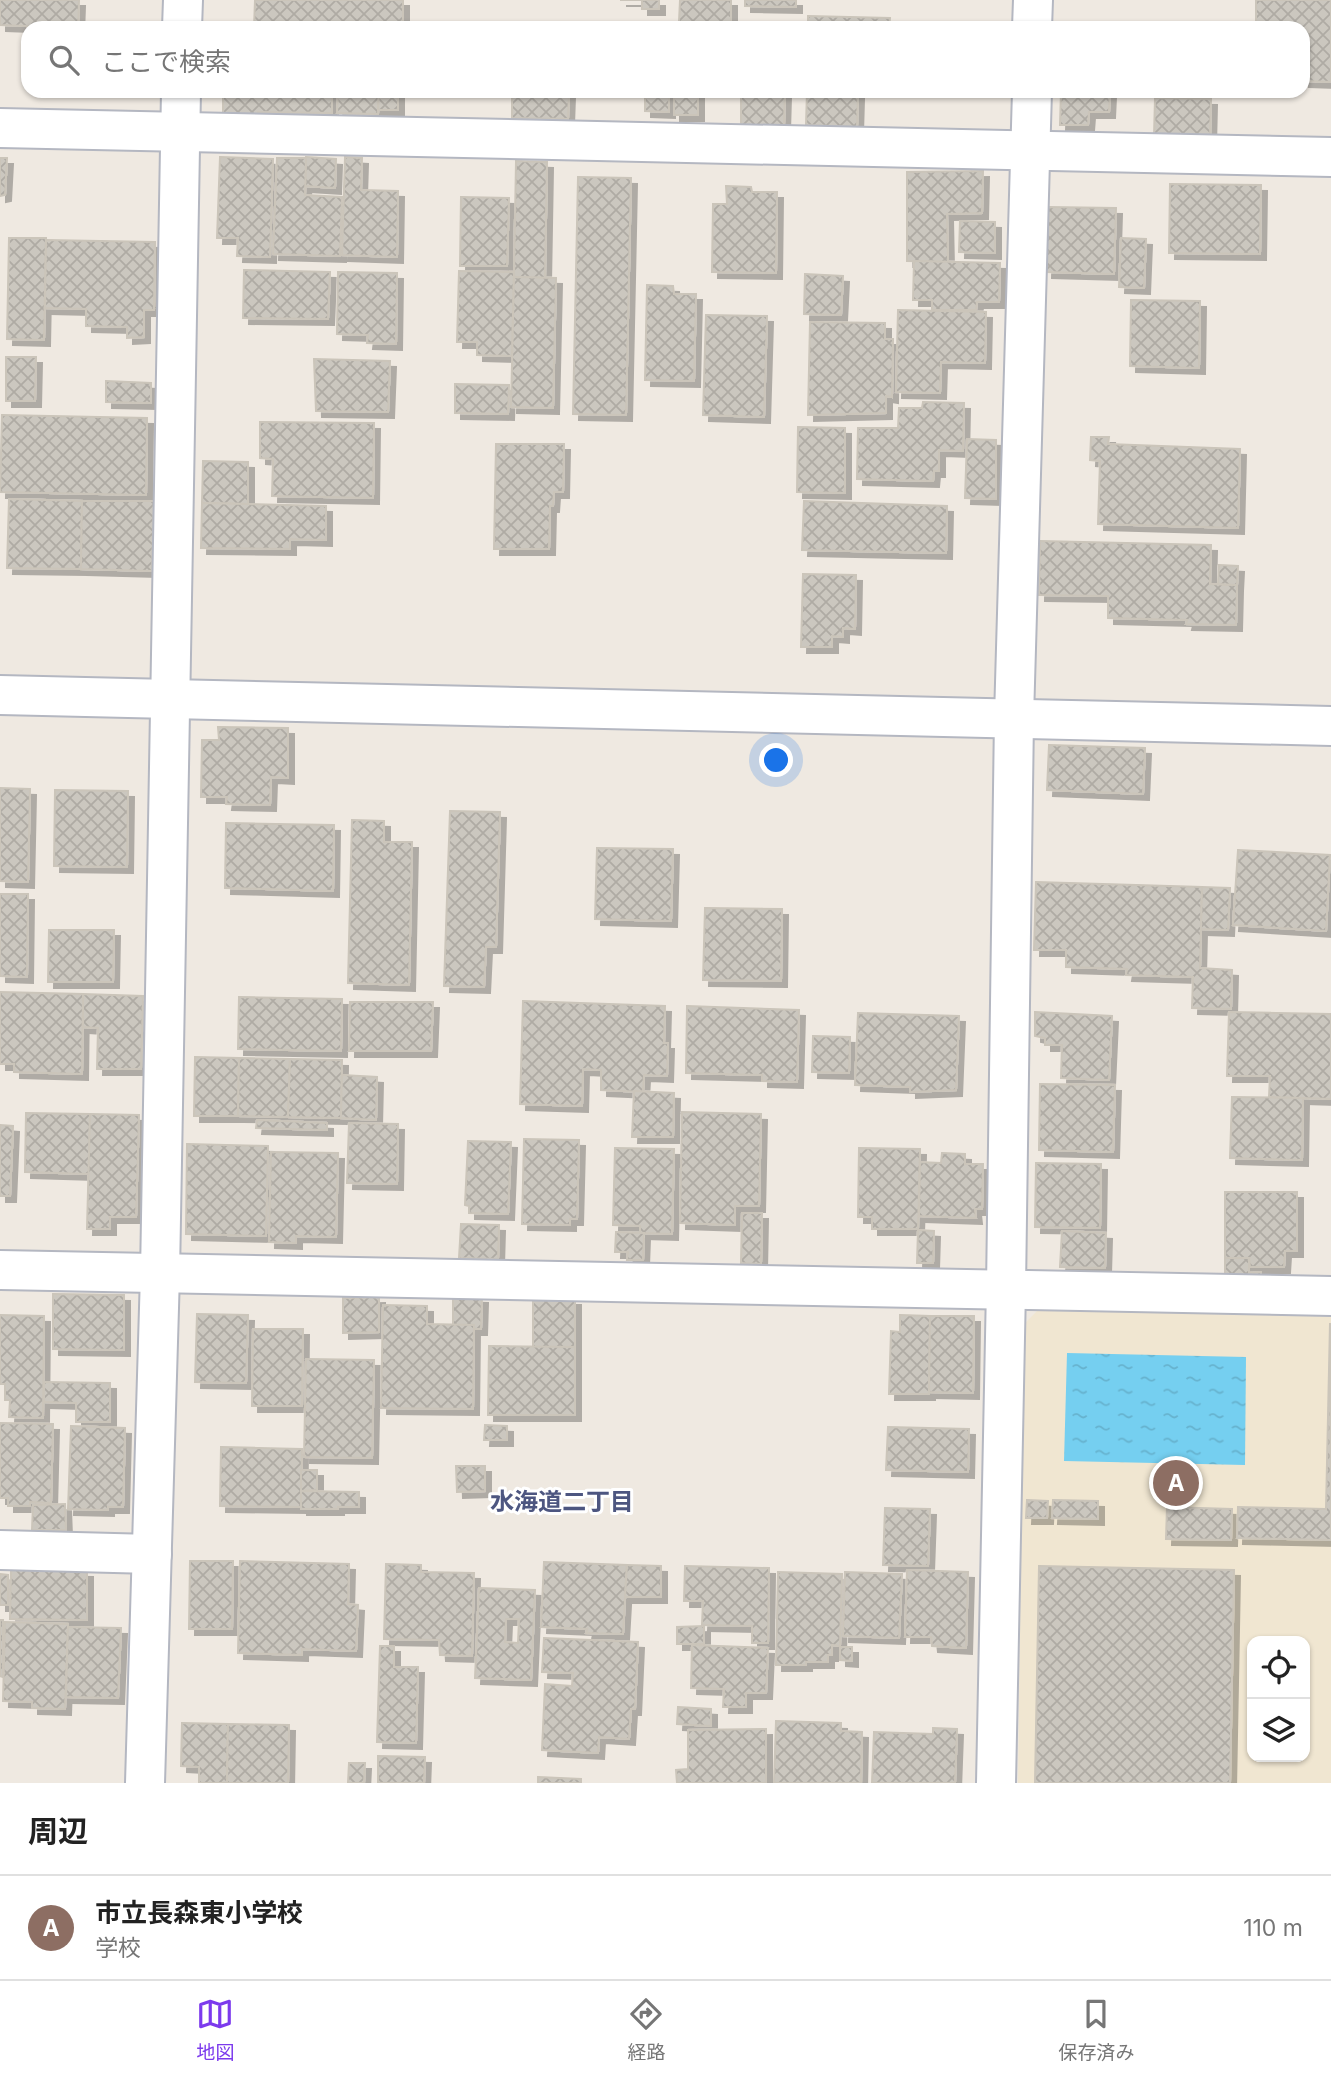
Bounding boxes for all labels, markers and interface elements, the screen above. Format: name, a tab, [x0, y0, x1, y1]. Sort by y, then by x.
search box	[21, 21, 1310, 98]
icon: search	[45, 41, 83, 79]
text: ここで検索	[101, 46, 231, 77]
your location	[759, 743, 793, 777]
pin: A	[1153, 1457, 1199, 1509]
district label: 水海道二丁目	[490, 1487, 634, 1516]
map controls	[1247, 1636, 1310, 1762]
button: locate	[1247, 1636, 1310, 1699]
button: layers	[1247, 1699, 1310, 1762]
text: 周辺	[28, 1813, 88, 1849]
text: 市立長森東小学校	[95, 1897, 303, 1928]
text: A	[42, 1914, 60, 1942]
text: 110 m	[1243, 1914, 1303, 1942]
text: 学校	[95, 1934, 141, 1962]
tab: 地図	[196, 1995, 235, 2064]
tab: 経路	[627, 1995, 666, 2064]
tab: 保存済み	[1058, 1995, 1135, 2064]

